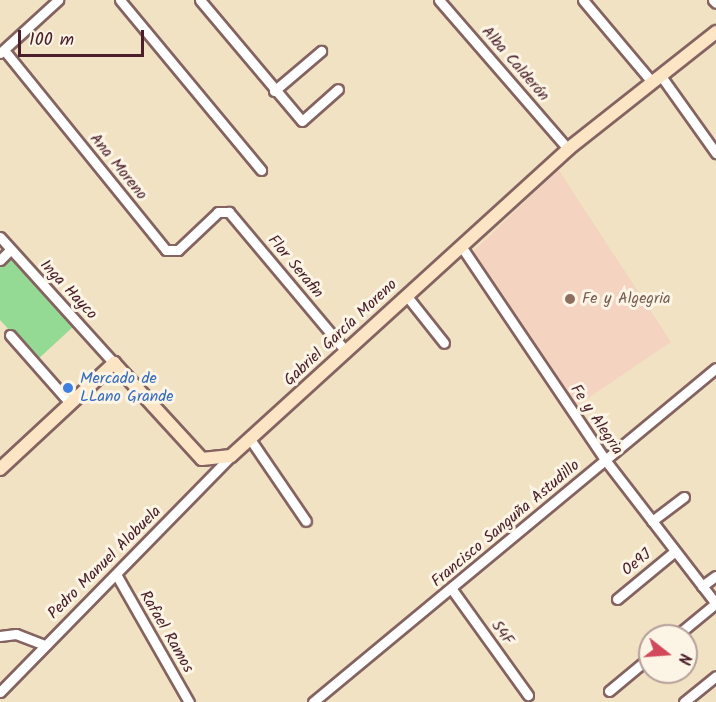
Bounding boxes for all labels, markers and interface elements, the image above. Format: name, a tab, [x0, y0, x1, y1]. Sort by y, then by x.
scale bar	[21, 18, 147, 56]
street label: Alba Calderón	[477, 23, 553, 105]
text: 100 m	[29, 26, 74, 55]
street label: Ana Moreno	[85, 130, 151, 204]
street label: Flor Serafin	[263, 231, 327, 303]
street label: Inga Hayco	[35, 256, 101, 324]
street label: Gabriel García Moreno	[280, 276, 402, 390]
place label: Fe y Algegria	[582, 289, 671, 309]
marker: Fe y Algegria	[563, 292, 577, 306]
place label: Mercado de LLano Grande	[80, 369, 173, 407]
marker: Mercado de LLano Grande	[61, 381, 75, 395]
street label: Fe y Alegria	[565, 381, 627, 459]
street label: Francisco Sanguña Astudillo	[428, 456, 584, 592]
street label: Pedro Manuel Alobuela	[44, 502, 166, 624]
street label: Oe9J	[618, 545, 656, 581]
street label: Rafael Ramos	[135, 588, 197, 676]
street label: S4F	[487, 617, 517, 649]
north arrow	[638, 624, 698, 684]
text: N	[670, 650, 697, 667]

